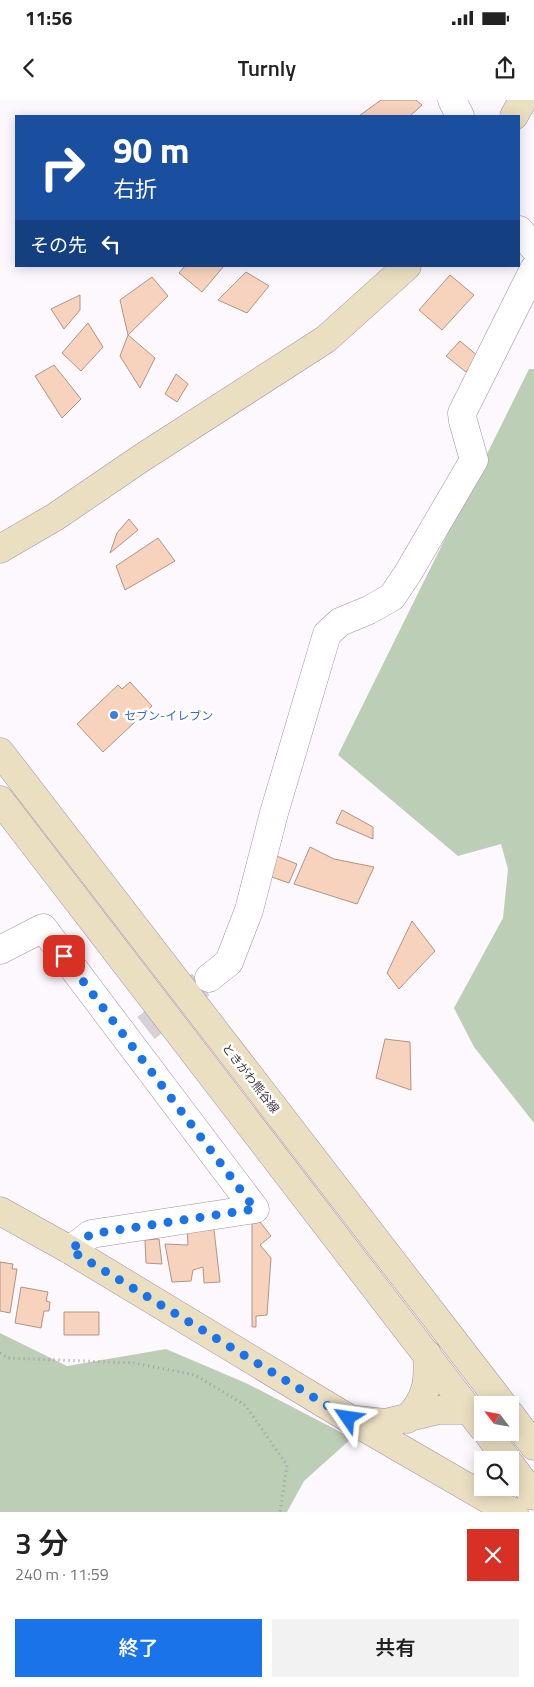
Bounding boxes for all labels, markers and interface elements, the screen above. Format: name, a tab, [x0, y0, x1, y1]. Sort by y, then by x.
text: 11:56	[25, 3, 72, 32]
text: Turnly	[238, 51, 296, 85]
icon: back	[15, 54, 43, 82]
icon: share	[491, 54, 519, 82]
text: 90 m	[113, 123, 189, 177]
icon: right	[30, 135, 95, 200]
text: 右折	[113, 172, 157, 206]
text: その先	[30, 230, 87, 259]
icon: left	[97, 230, 125, 258]
place label: セブン-イレブン	[124, 706, 213, 725]
marker: セブン-イレブン	[108, 709, 120, 721]
pin	[43, 935, 85, 977]
icon: arrive	[50, 942, 78, 970]
street label: ときがわ熊谷線	[218, 1039, 284, 1117]
position arrow	[321, 1391, 373, 1443]
north arrow	[474, 1396, 519, 1441]
map controls	[474, 1396, 519, 1496]
button: search	[474, 1451, 519, 1496]
text: 3 分	[15, 1520, 68, 1566]
button: close	[467, 1529, 519, 1581]
text: 240 m · 11:59	[15, 1562, 109, 1586]
button: 終了	[15, 1619, 262, 1677]
button: 共有	[272, 1619, 519, 1677]

